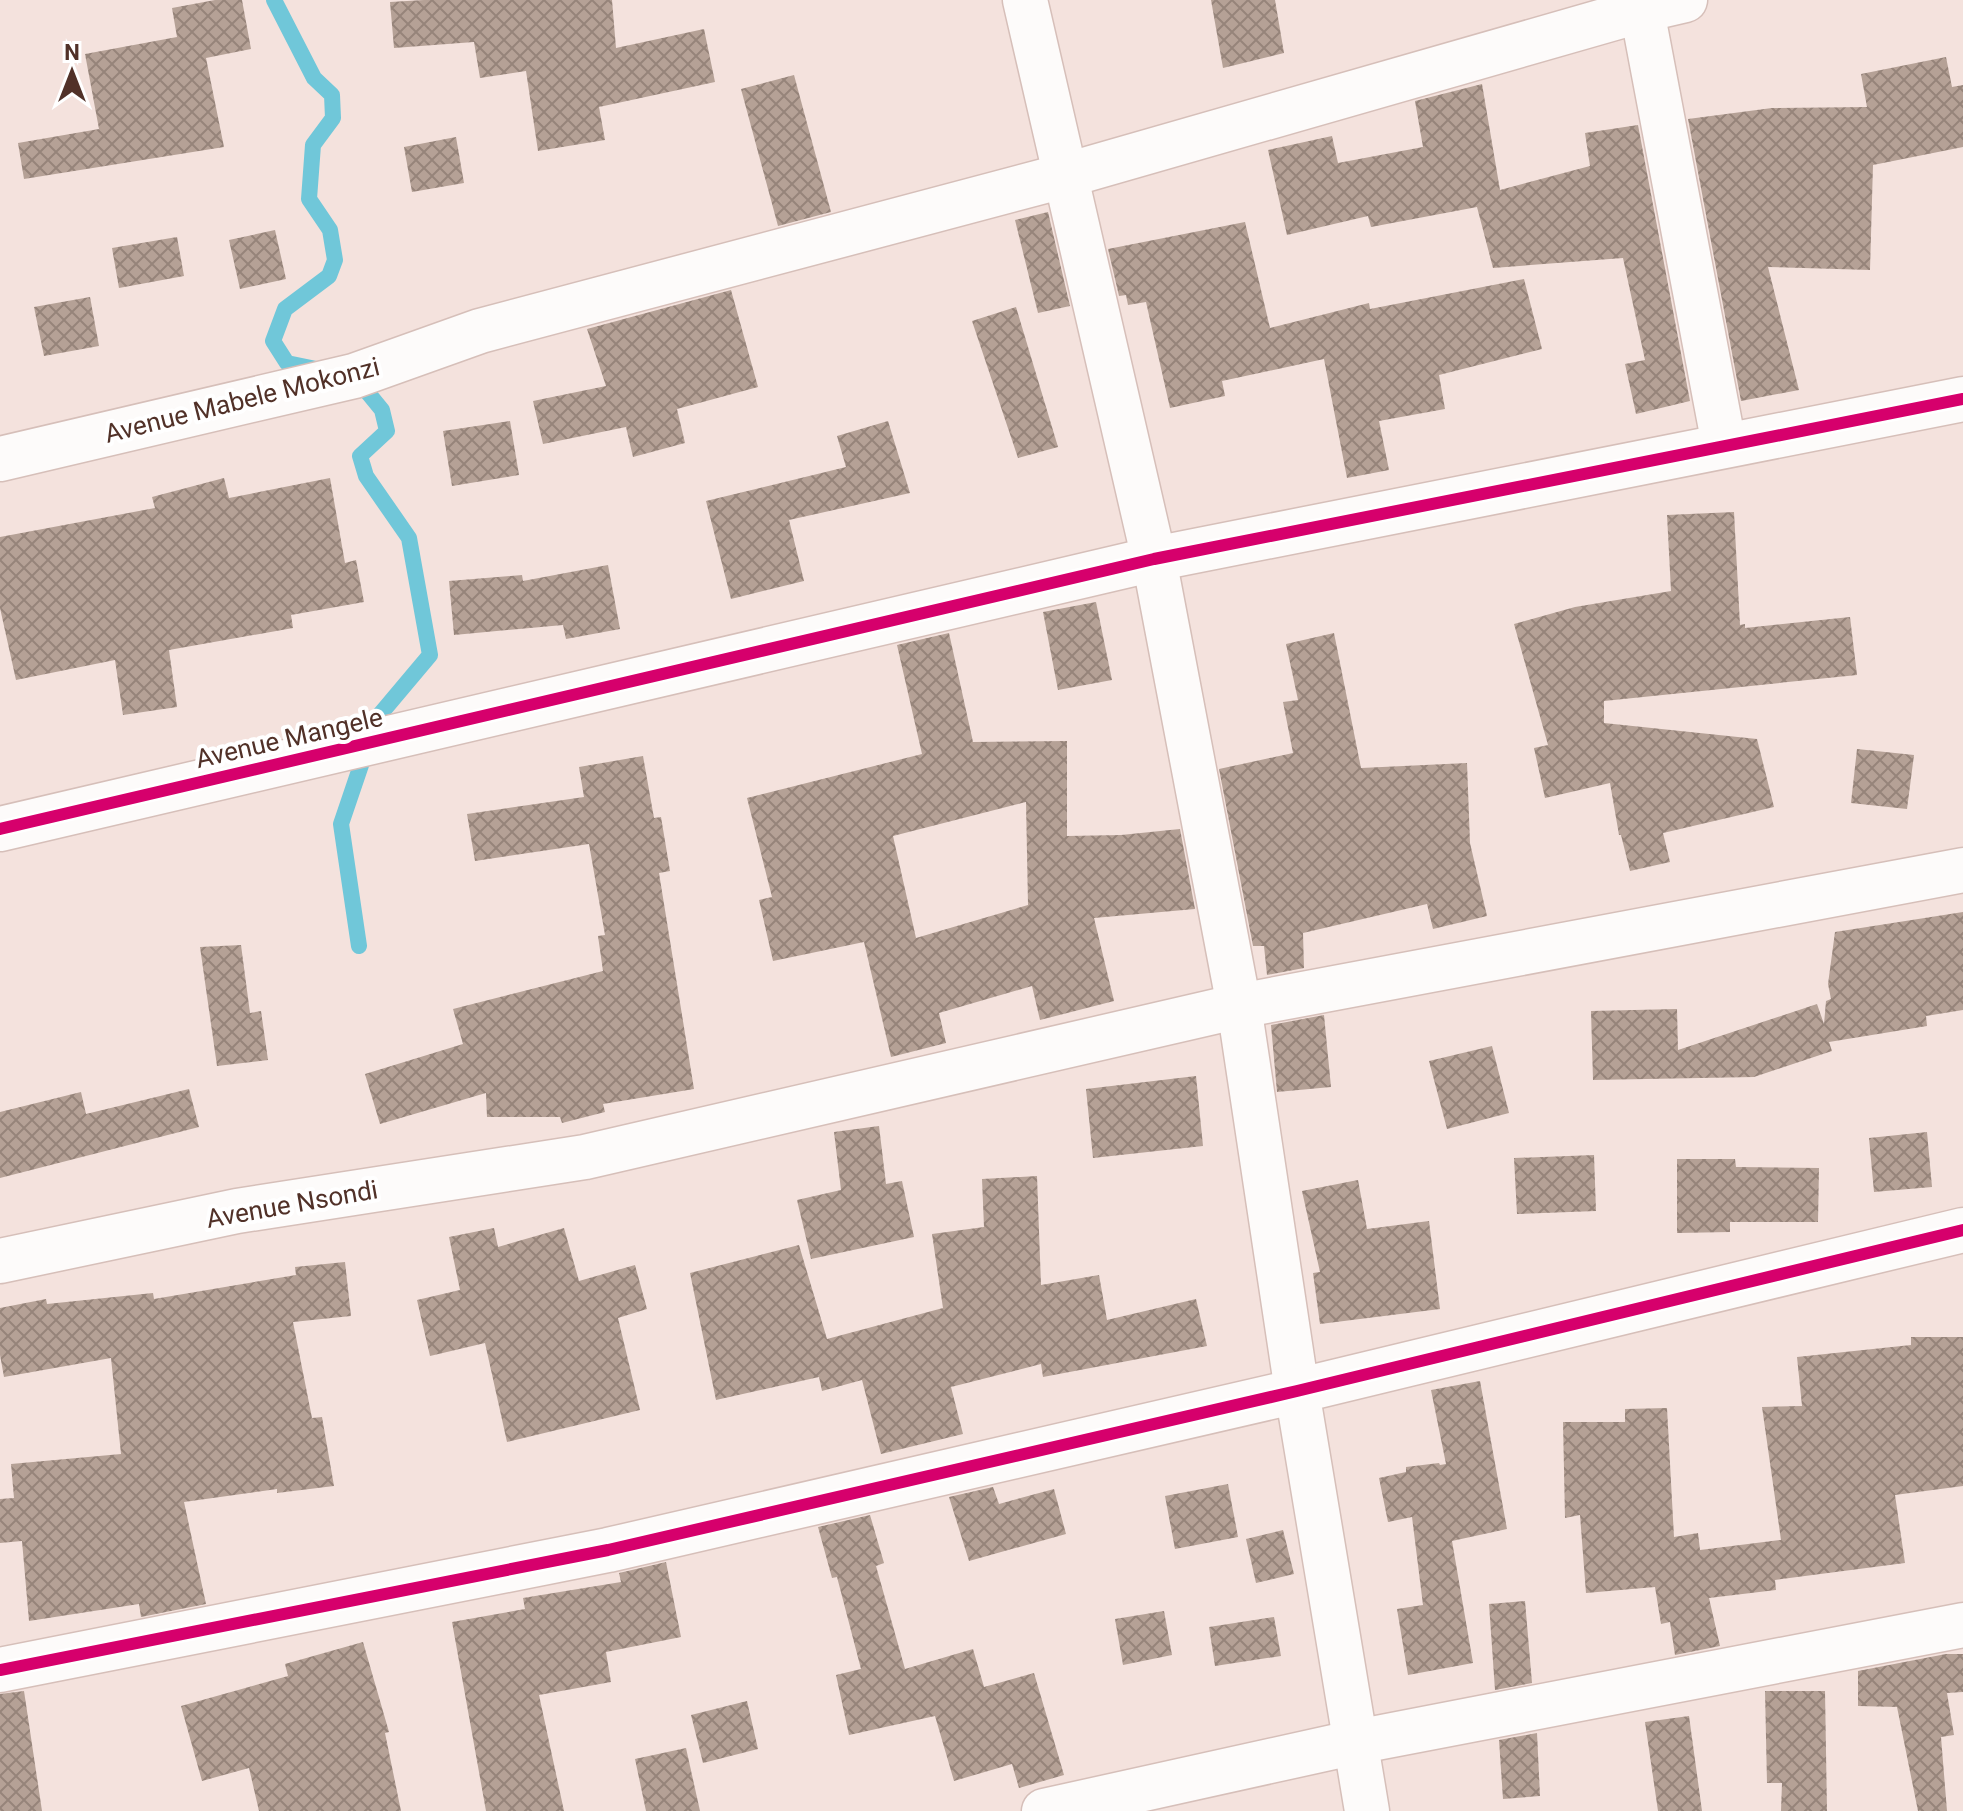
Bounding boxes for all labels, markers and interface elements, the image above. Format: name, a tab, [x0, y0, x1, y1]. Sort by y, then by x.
north arrow	[32, 32, 112, 112]
text: N	[64, 40, 80, 65]
street label: Avenue Mabele Mokonzi	[101, 351, 383, 449]
street label: Avenue Mangele	[192, 702, 386, 774]
street label: Avenue Nsondi	[204, 1174, 380, 1234]

